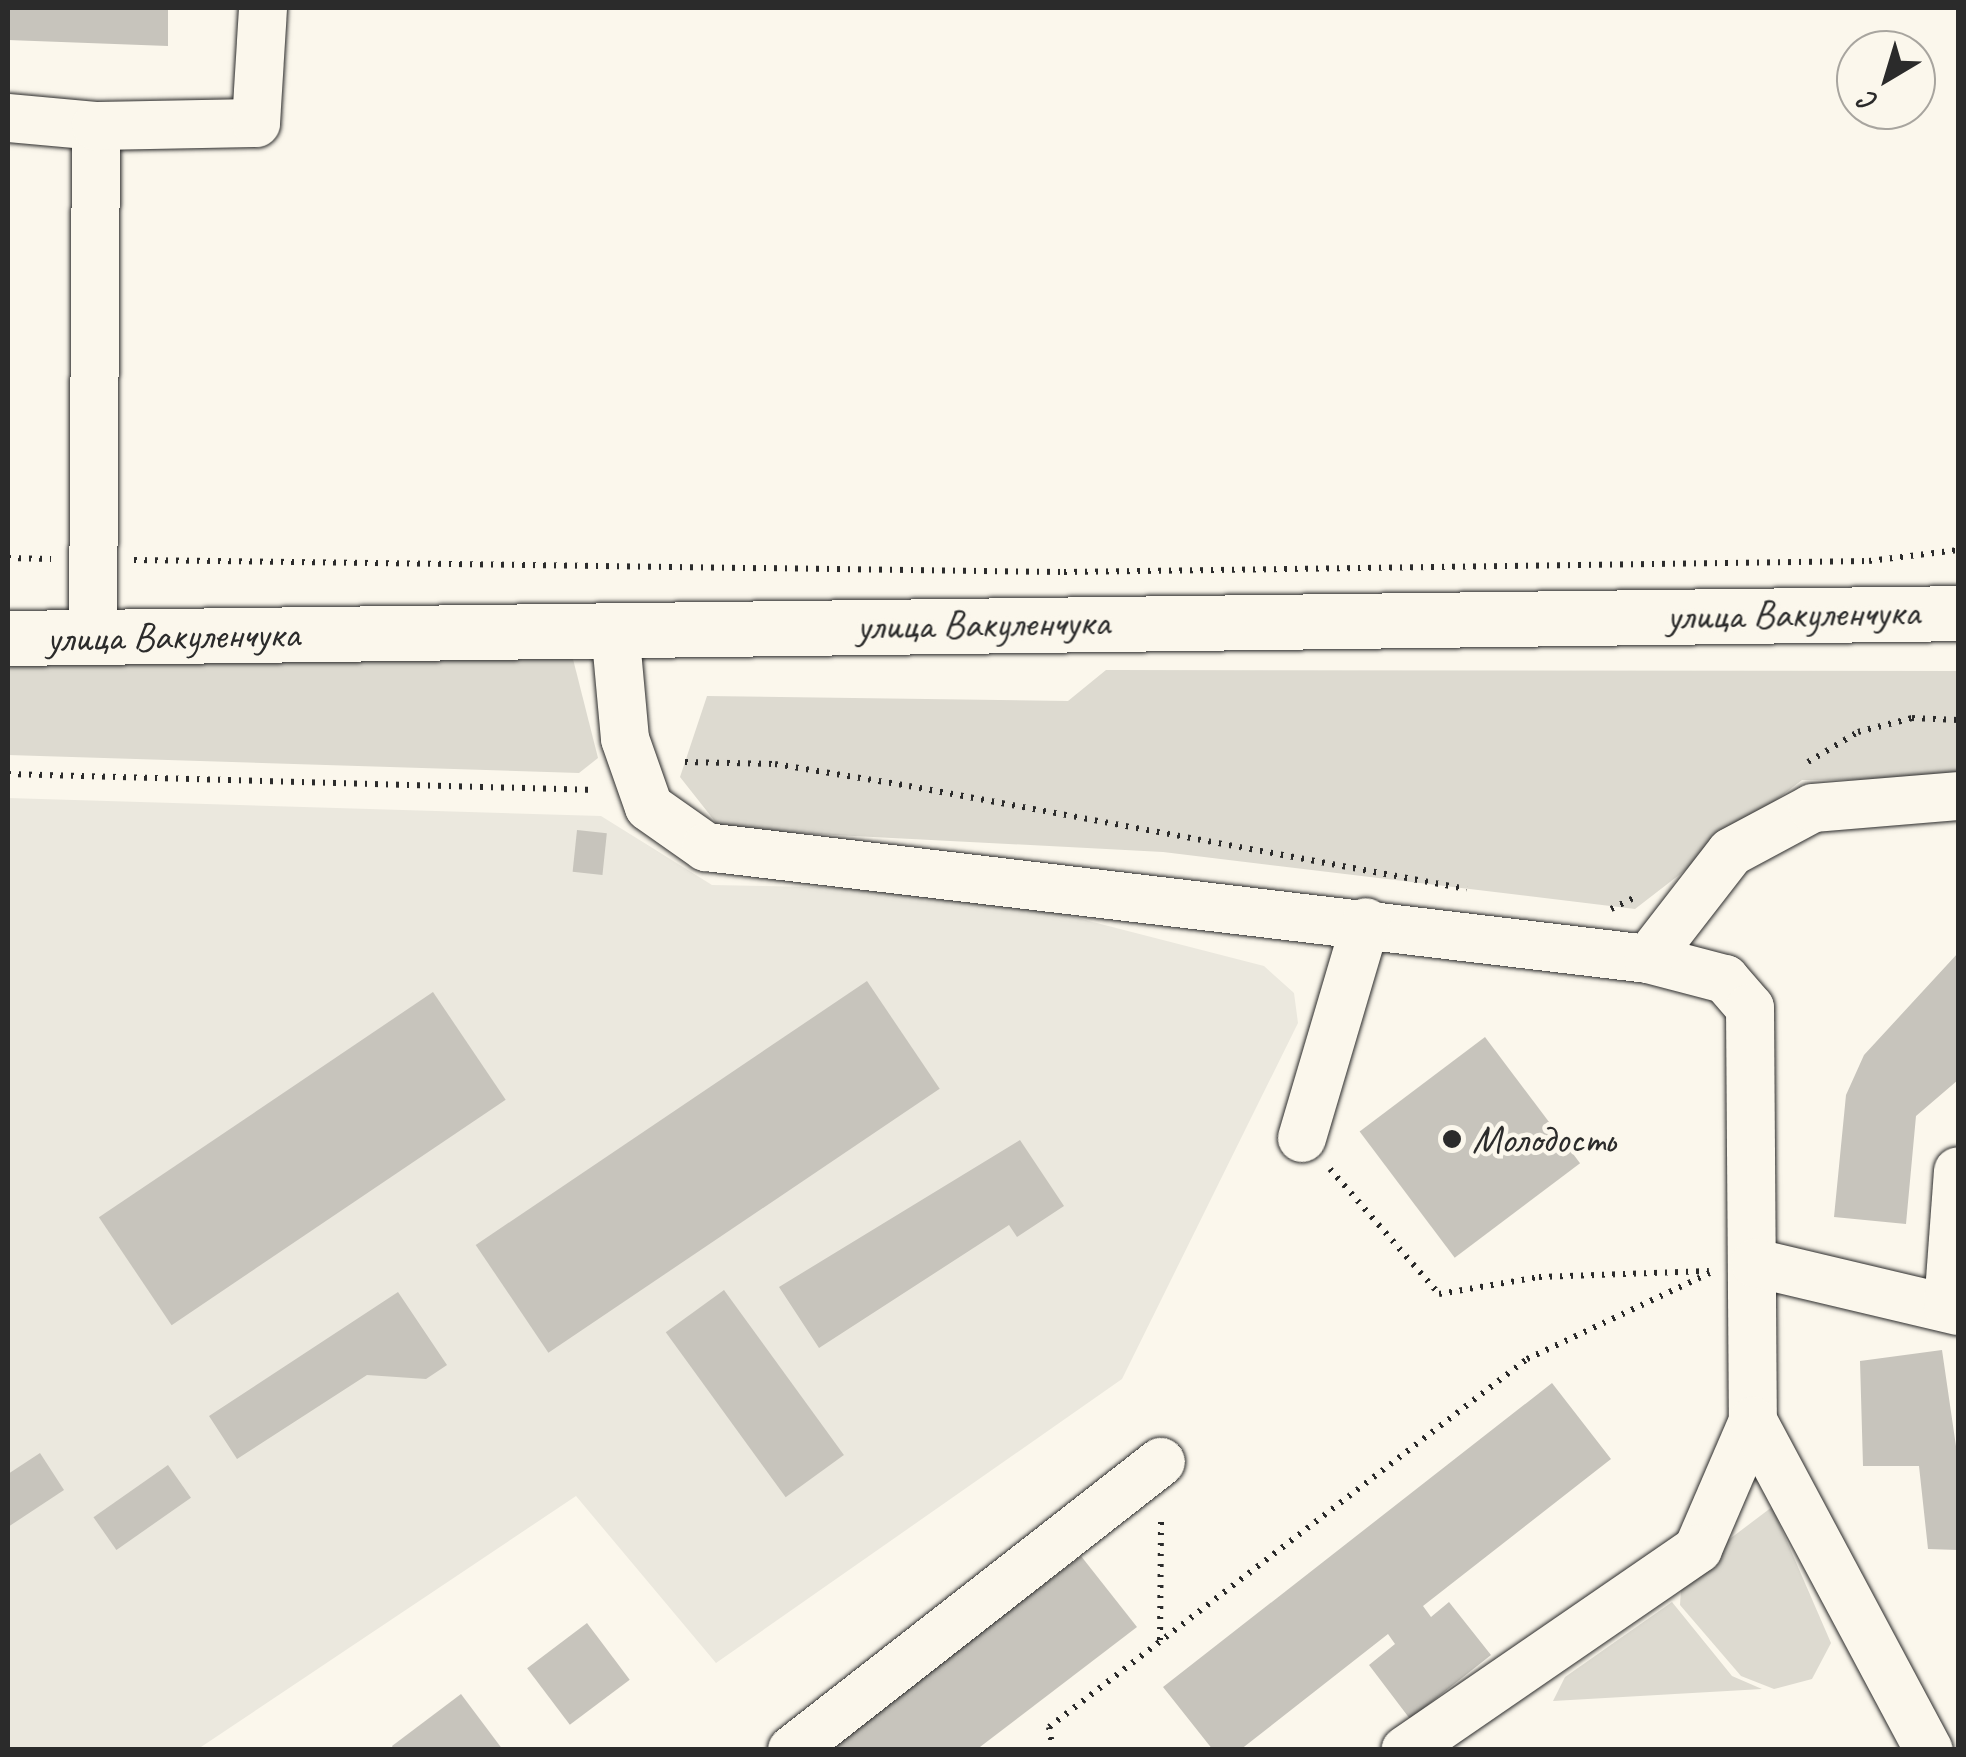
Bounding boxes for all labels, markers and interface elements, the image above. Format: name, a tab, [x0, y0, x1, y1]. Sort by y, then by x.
north arrow	[1836, 30, 1936, 130]
text: С	[1852, 84, 1885, 120]
street label: улица Вакуленчука	[1667, 588, 1919, 640]
street label: улица Вакуленчука	[857, 598, 1109, 650]
street label: улица Вакуленчука	[47, 610, 299, 662]
place label: Молодость	[1472, 1115, 1615, 1163]
marker: Молодость	[1441, 1128, 1463, 1150]

